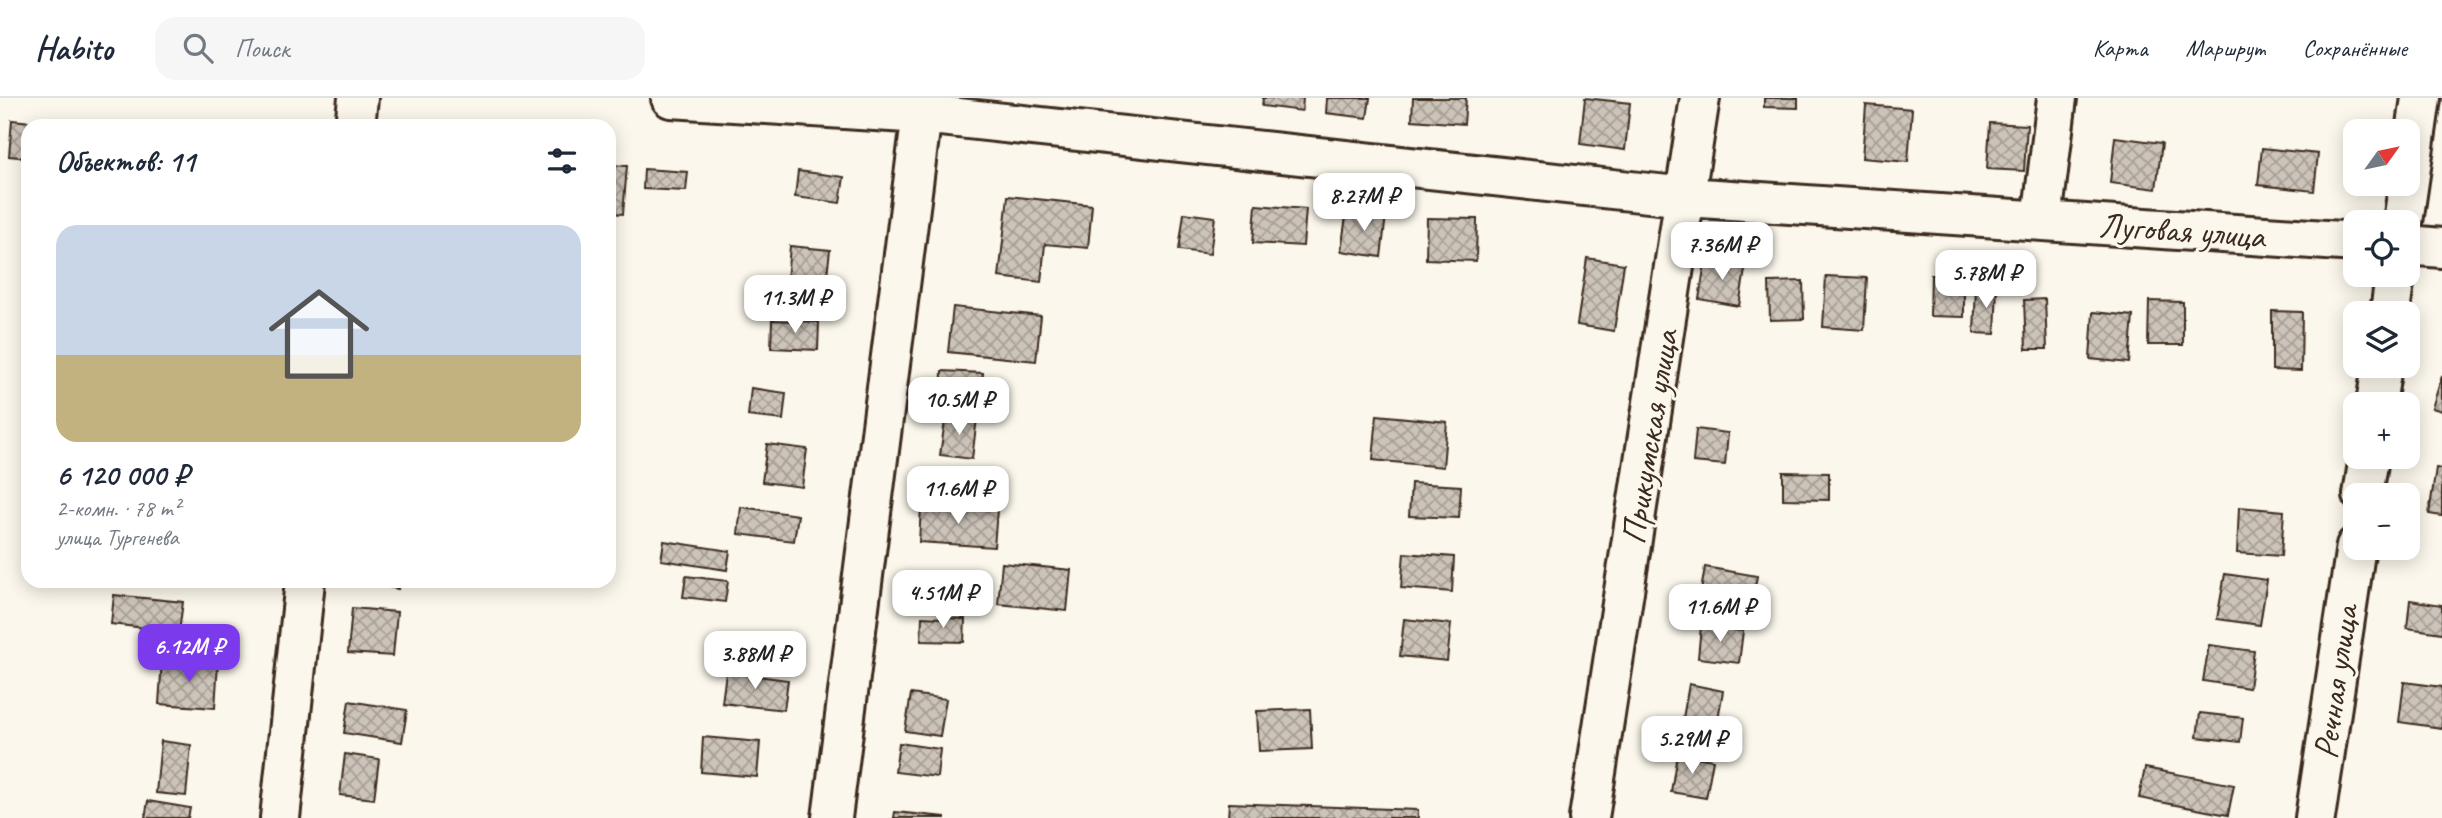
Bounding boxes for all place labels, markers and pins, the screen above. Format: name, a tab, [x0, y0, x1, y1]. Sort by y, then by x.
pin: 8.27M ₽	[1299, 174, 1429, 233]
pin: 7.36M ₽	[1657, 222, 1787, 282]
pin: 5.78M ₽	[1921, 250, 2051, 310]
pin: 11.3M ₽	[730, 275, 860, 335]
pin: 10.5M ₽	[894, 378, 1024, 437]
pin: 11.6M ₽	[893, 466, 1023, 526]
pin: 4.51M ₽	[878, 570, 1008, 630]
pin: 11.6M ₽	[1655, 584, 1785, 644]
pin: 6.12M ₽	[124, 624, 254, 684]
pin: 3.88M ₽	[690, 632, 820, 691]
pin: 5.29M ₽	[1627, 716, 1757, 776]

